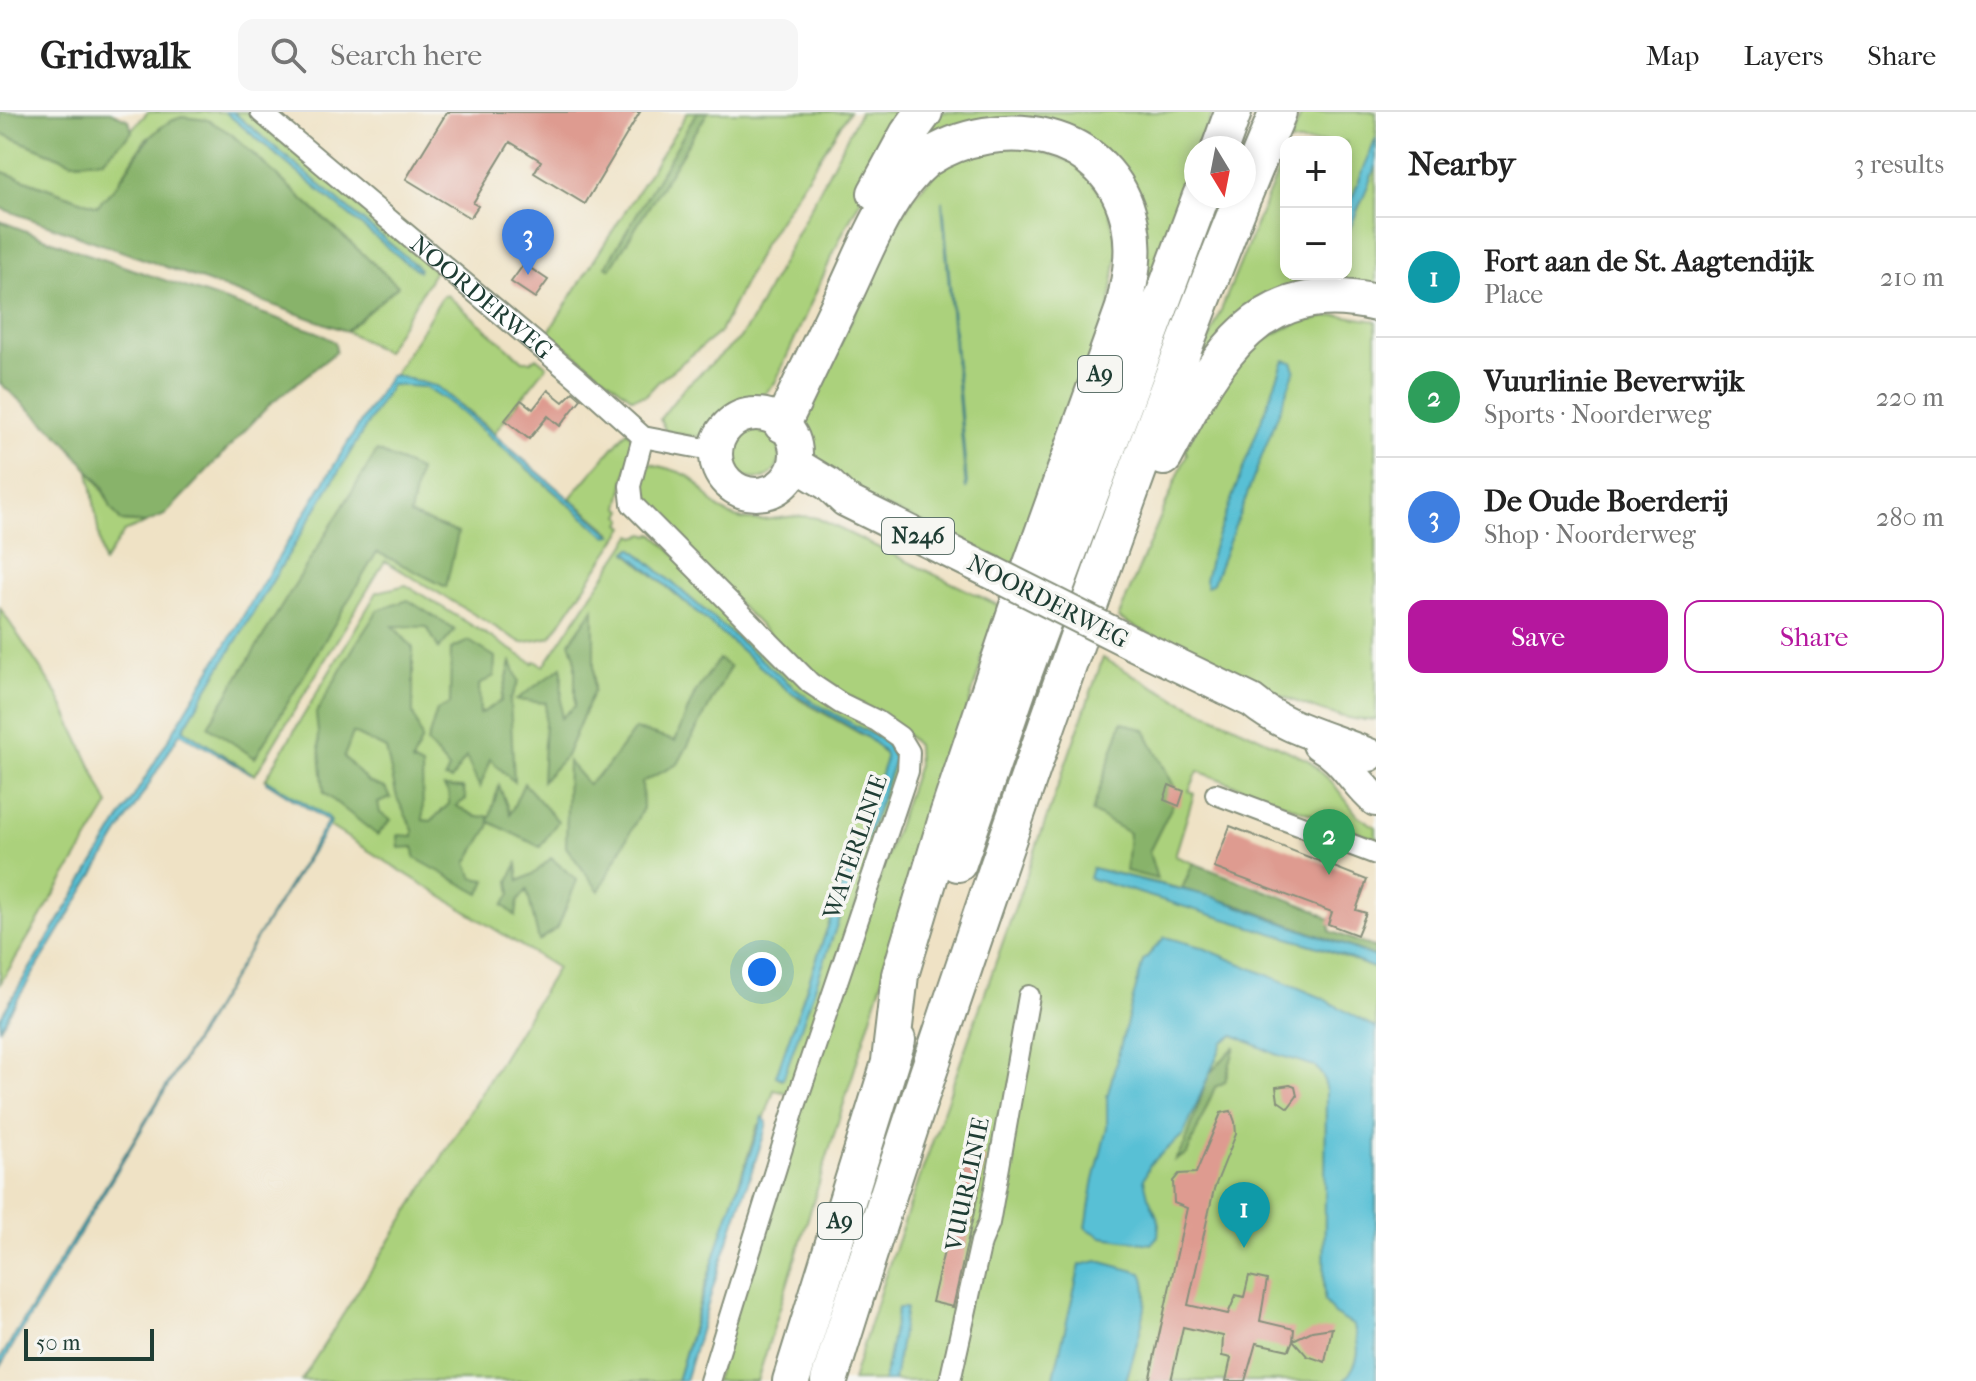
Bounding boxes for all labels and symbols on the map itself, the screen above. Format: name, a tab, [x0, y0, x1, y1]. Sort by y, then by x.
north arrow	[1184, 136, 1256, 208]
pin: 3	[502, 209, 554, 275]
street label: NOORDERWEG	[405, 230, 558, 365]
road number: A9	[1078, 356, 1122, 392]
road number: N246	[882, 518, 954, 554]
street label: NOORDERWEG	[963, 548, 1133, 654]
street label: WATERLINIE	[817, 771, 893, 924]
pin: 2	[1303, 809, 1355, 875]
your location	[742, 952, 782, 992]
street label: VUURLINIE	[939, 1115, 995, 1254]
pin: 1	[1218, 1182, 1270, 1248]
road number: A9	[818, 1203, 862, 1239]
scale bar	[24, 1325, 154, 1361]

